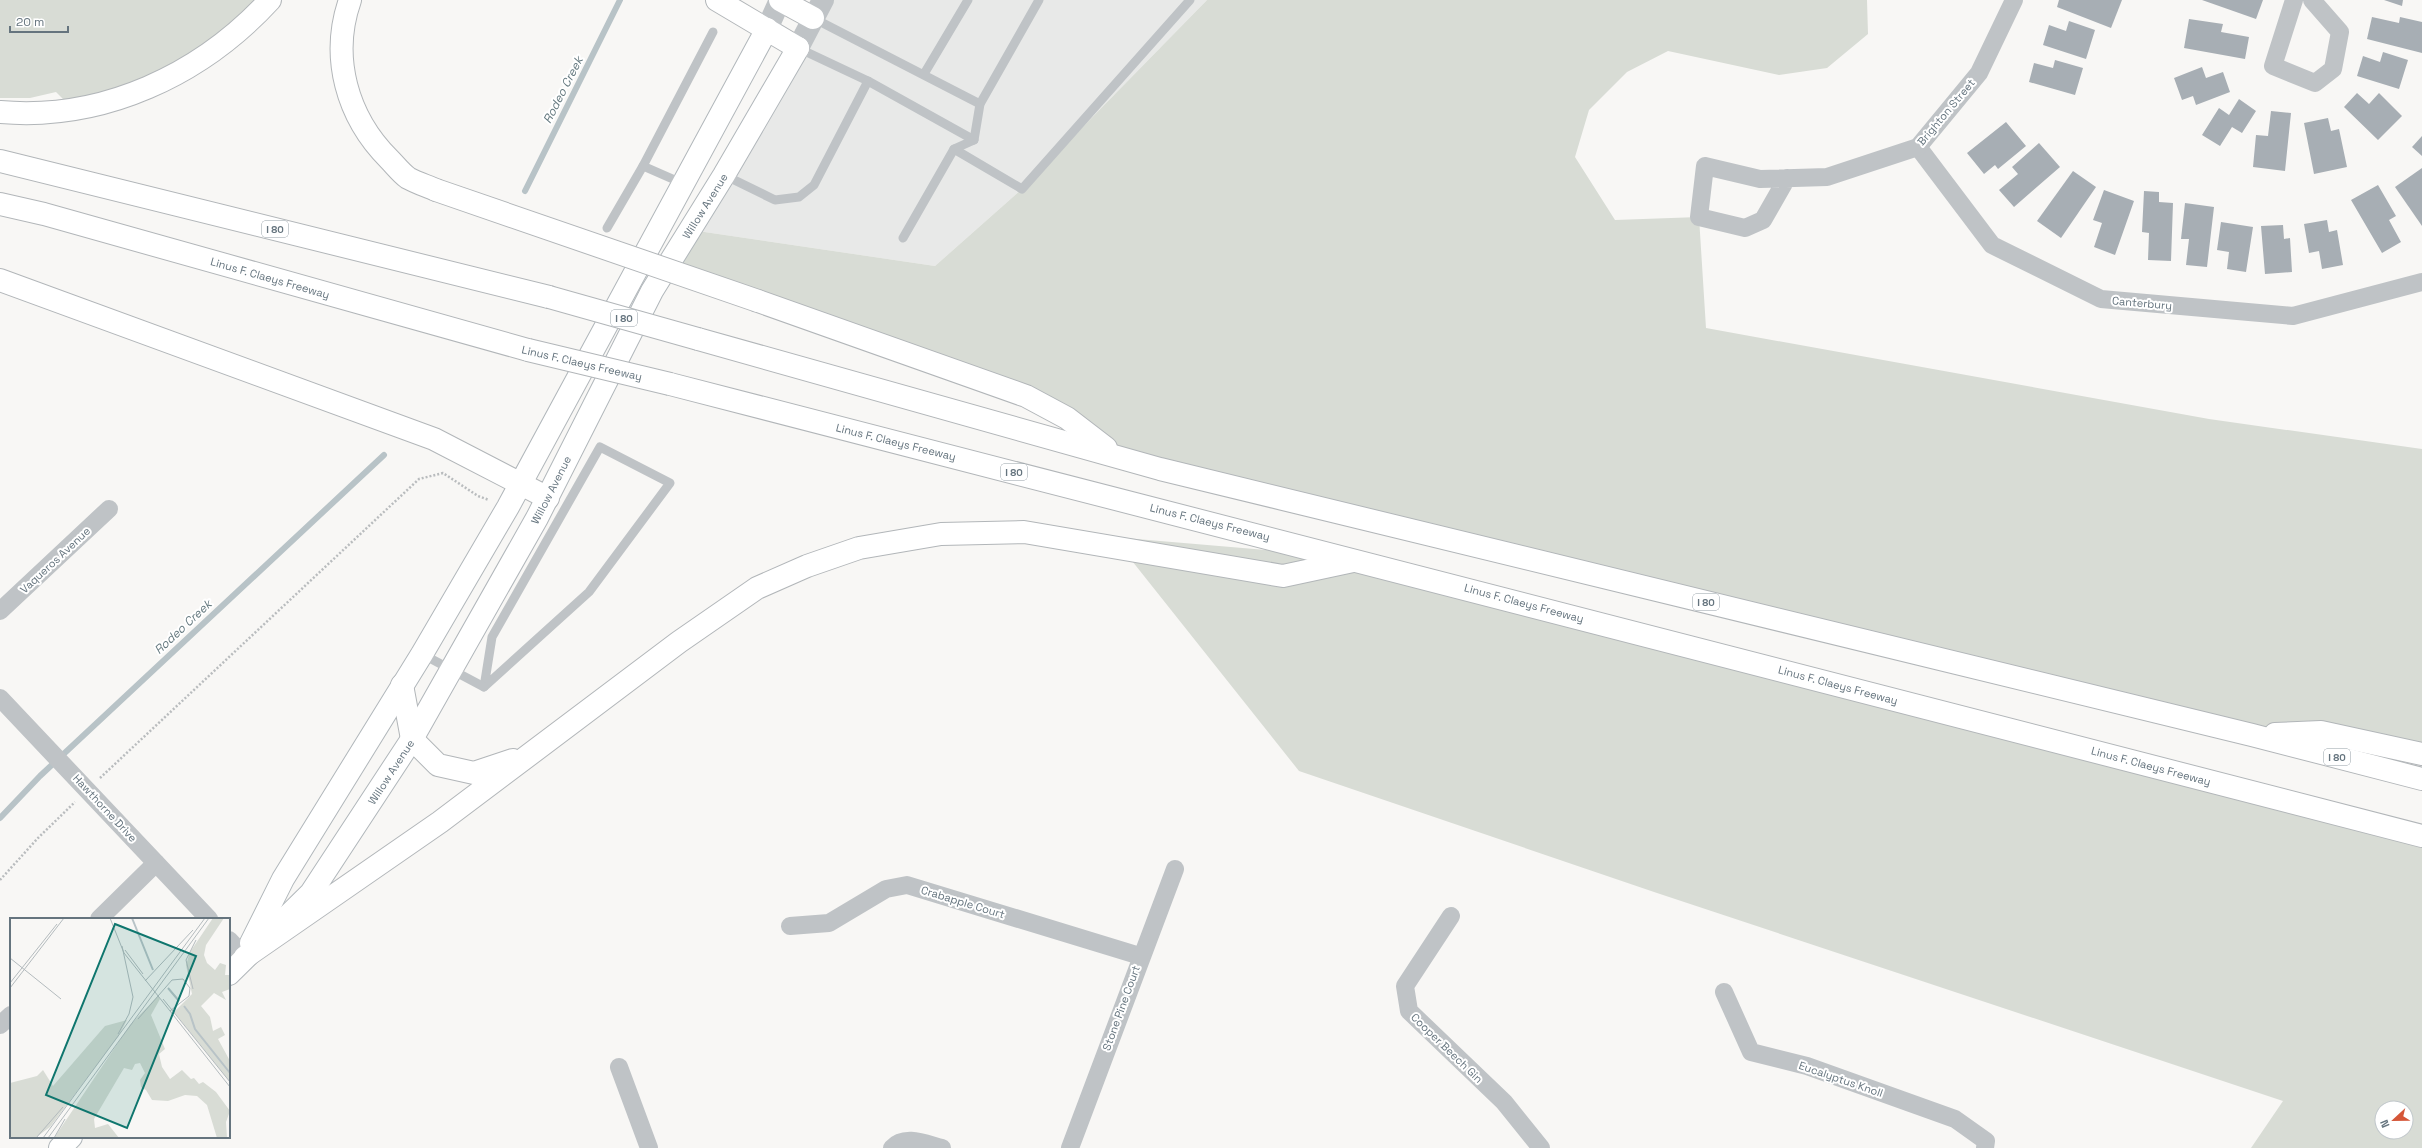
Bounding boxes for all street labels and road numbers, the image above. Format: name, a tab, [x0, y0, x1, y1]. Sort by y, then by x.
street label: Brighton Street	[1914, 76, 1978, 148]
street label: Willow Avenue	[679, 171, 731, 241]
road number: I 80	[262, 221, 288, 237]
street label: Linus F. Claeys Freeway	[209, 254, 331, 302]
street label: Canterbury	[2111, 293, 2173, 313]
road number: I 80	[611, 310, 637, 326]
street label: Linus F. Claeys Freeway	[520, 342, 644, 384]
street label: Linus F. Claeys Freeway	[834, 420, 958, 464]
street label: Willow Avenue	[528, 454, 574, 526]
road number: I 80	[1001, 464, 1027, 480]
street label: Linus F. Claeys Freeway	[1148, 500, 1272, 544]
street label: Vaqueros Avenue	[17, 524, 93, 596]
street label: Linus F. Claeys Freeway	[1463, 580, 1585, 626]
road number: I 80	[1693, 594, 1719, 610]
street label: Linus F. Claeys Freeway	[1777, 662, 1899, 708]
street label: Willow Avenue	[365, 737, 417, 807]
street label: Linus F. Claeys Freeway	[2090, 743, 2212, 789]
road number: I 80	[2324, 749, 2350, 765]
street label: Hawthorne Drive	[70, 771, 140, 845]
street label: Crabapple Court	[919, 883, 1007, 921]
street label: Stone Pine Court	[1099, 963, 1143, 1053]
street label: Cooper Beech Gin	[1408, 1010, 1486, 1086]
street label: Eucalyptus Knoll	[1797, 1058, 1885, 1100]

